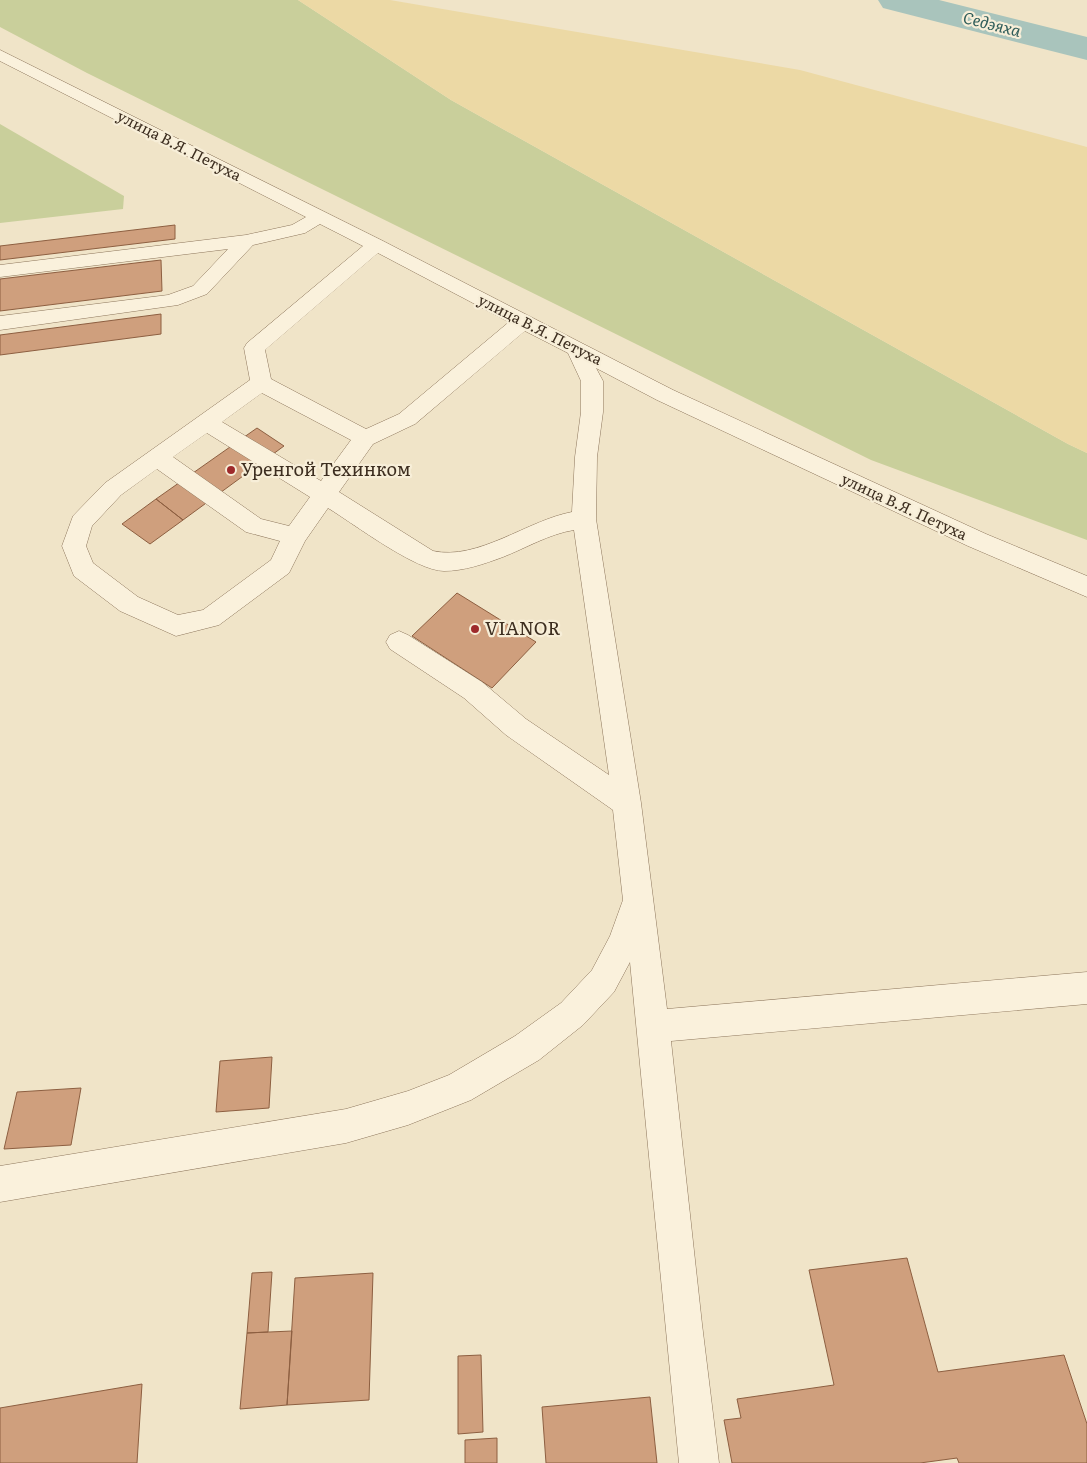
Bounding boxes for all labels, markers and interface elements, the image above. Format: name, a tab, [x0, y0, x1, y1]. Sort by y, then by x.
water label: Седэяха	[961, 4, 1024, 42]
street label: улица В.Я. Петуха	[114, 103, 247, 186]
street label: улица В.Я. Петуха	[475, 287, 608, 370]
place label: Уренгой Техинком	[241, 455, 411, 482]
marker: Уренгой Техинком	[225, 464, 237, 476]
street label: улица В.Я. Петуха	[838, 466, 972, 545]
place label: VIANOR	[485, 614, 560, 641]
marker: VIANOR	[469, 623, 481, 635]

